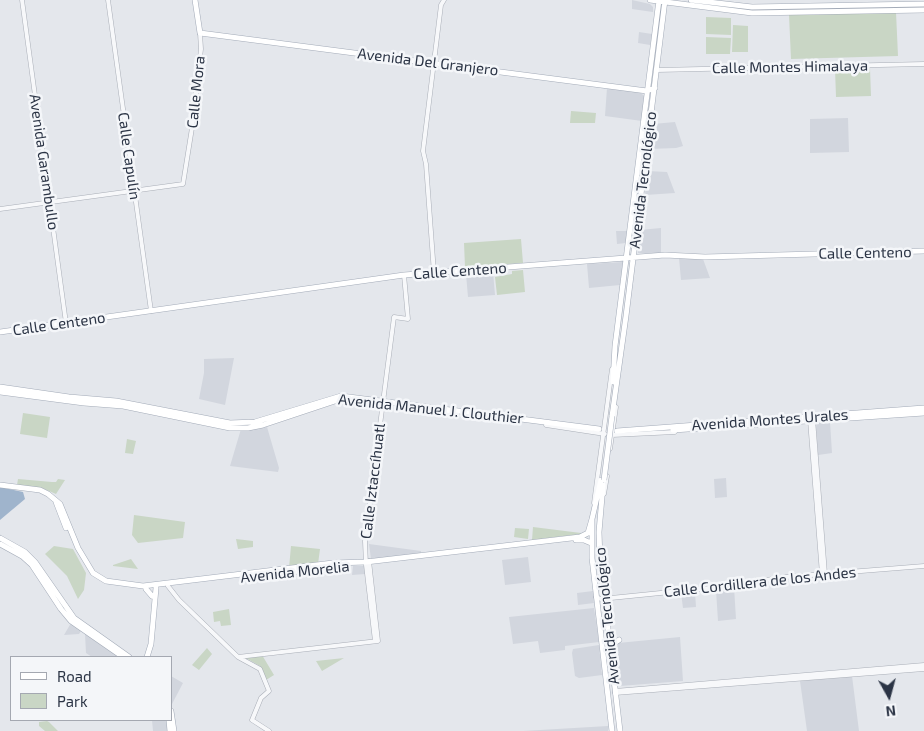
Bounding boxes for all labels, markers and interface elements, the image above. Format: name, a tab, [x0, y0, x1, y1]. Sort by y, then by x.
street label: Avenida Del Granjero	[356, 44, 500, 80]
street label: Calle Mora	[183, 55, 209, 129]
street label: Calle Montes Himalaya	[712, 57, 868, 77]
street label: Avenida Garambullo	[26, 93, 62, 231]
street label: Avenida Tecnológico	[626, 110, 660, 250]
street label: Calle Capulín	[114, 111, 144, 201]
street label: Calle Centeno	[818, 243, 912, 263]
street label: Calle Centeno	[413, 259, 507, 283]
street label: Calle Centeno	[11, 309, 107, 339]
street label: Avenida Manuel J. Clouthier	[337, 390, 525, 428]
street label: Avenida Montes Urales	[691, 406, 849, 434]
street label: Calle Iztaccíhuatl	[357, 422, 389, 540]
street label: Avenida Tecnológico	[591, 546, 623, 686]
street label: Avenida Morelia	[240, 557, 350, 587]
street label: Calle Cordillera de los Andes	[663, 563, 857, 601]
legend	[10, 656, 172, 721]
text: Road	[57, 667, 92, 685]
north arrow	[864, 671, 914, 721]
text: Park	[57, 692, 88, 710]
text: N	[885, 702, 897, 720]

